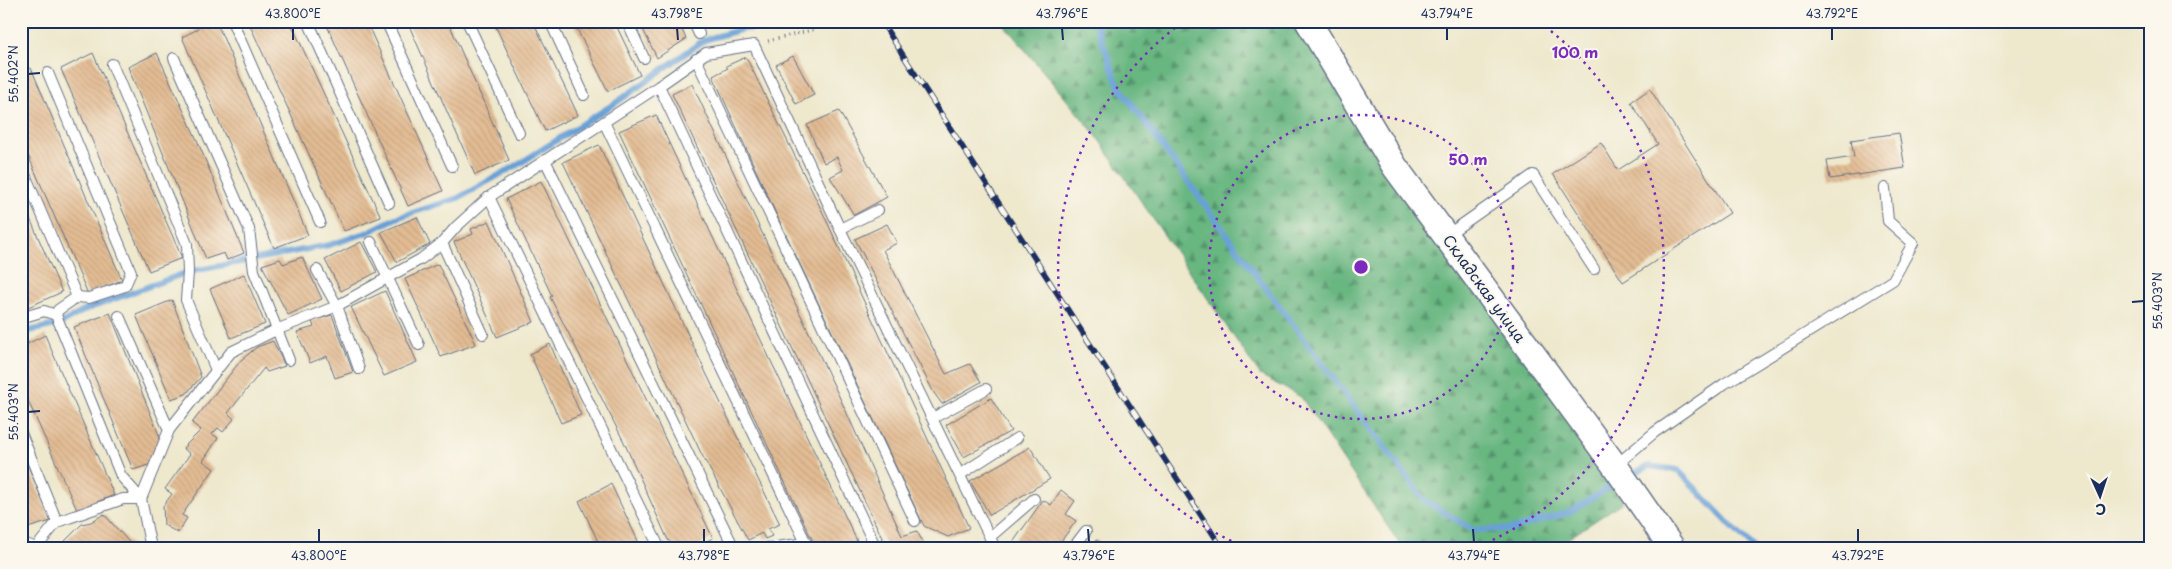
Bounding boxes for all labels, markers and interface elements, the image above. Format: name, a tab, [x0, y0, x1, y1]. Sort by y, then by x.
text: 43.800°E	[265, 4, 321, 22]
text: 43.798°E	[651, 4, 703, 22]
text: 43.796°E	[1036, 4, 1088, 22]
text: 43.794°E	[1421, 4, 1473, 22]
text: 43.792°E	[1806, 4, 1858, 22]
text: 100 m	[1552, 40, 1598, 63]
text: 55.402°N	[4, 45, 22, 103]
text: 50 m	[1449, 147, 1487, 170]
street label: Складская улица	[1438, 229, 1532, 347]
centre of rings	[1352, 258, 1370, 276]
text: 55.403°N	[2148, 272, 2166, 330]
text: 55.403°N	[4, 383, 22, 441]
north arrow	[2074, 472, 2124, 522]
text: С	[2095, 499, 2107, 520]
text: 43.800°E	[291, 546, 347, 564]
text: 43.798°E	[678, 546, 730, 564]
text: 43.796°E	[1063, 546, 1115, 564]
text: 43.794°E	[1448, 546, 1500, 564]
text: 43.792°E	[1832, 546, 1884, 564]

